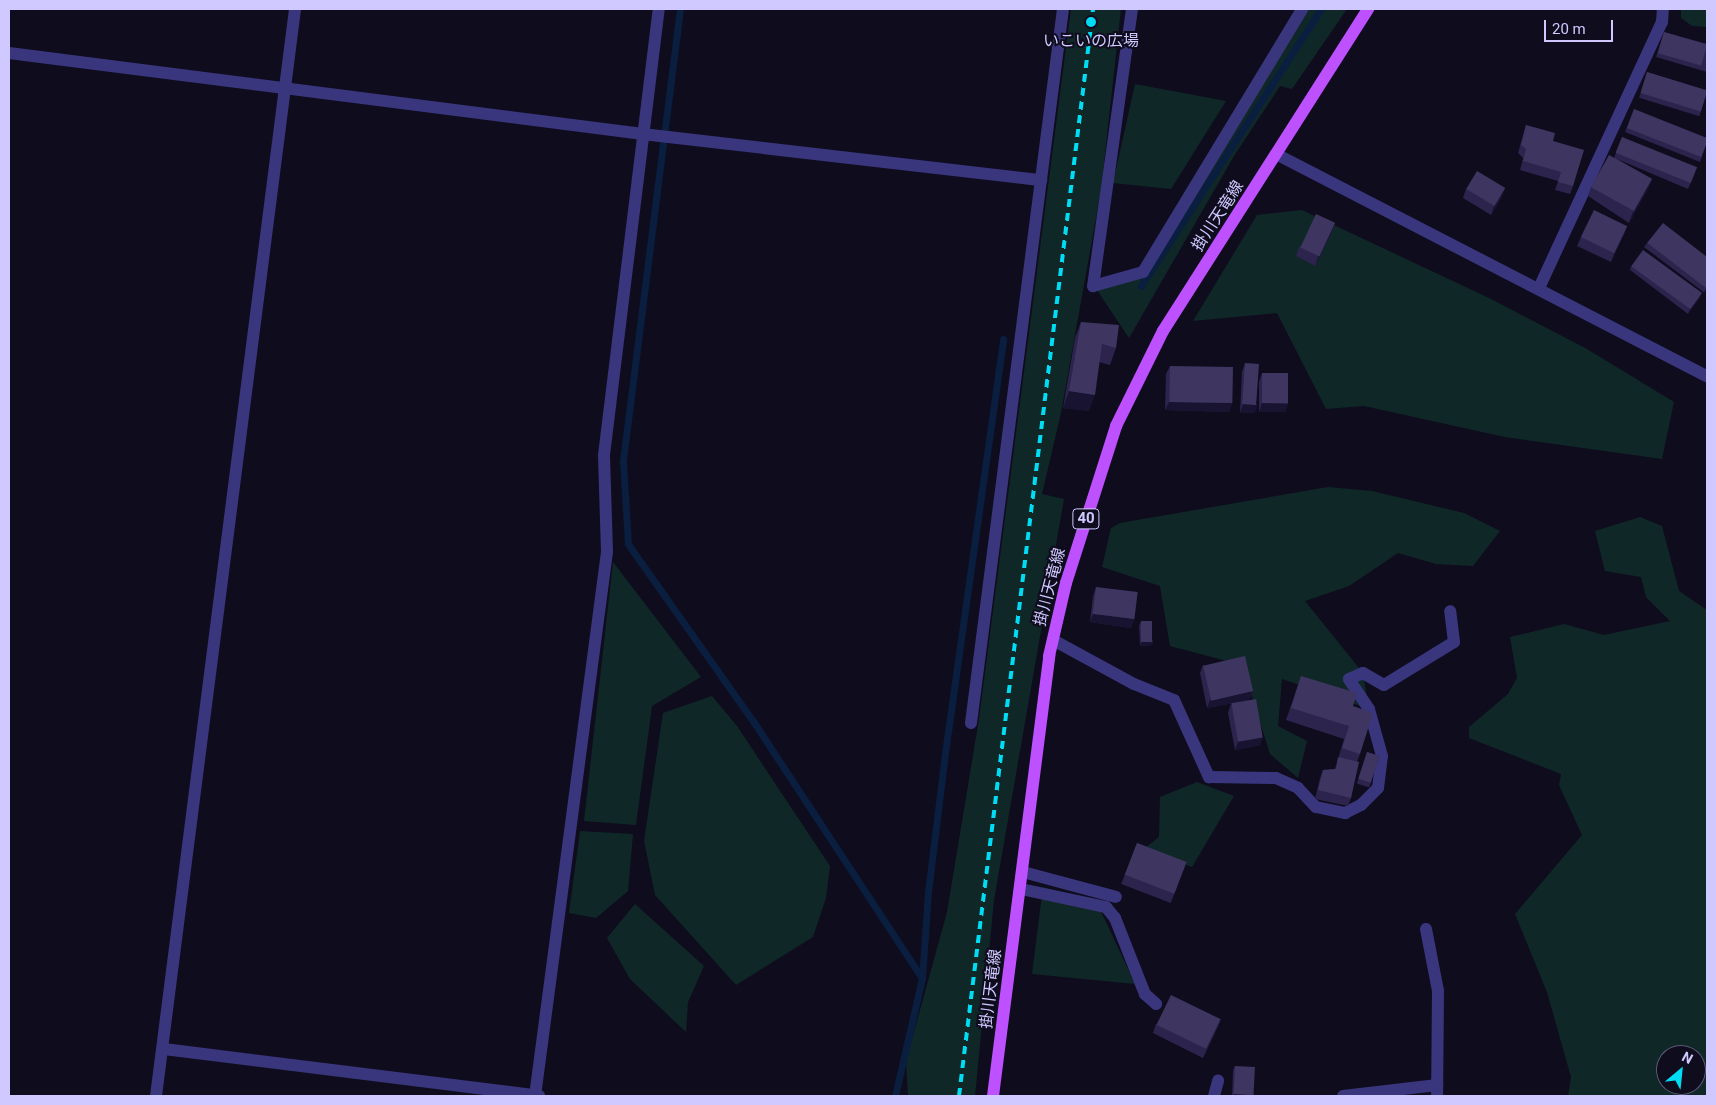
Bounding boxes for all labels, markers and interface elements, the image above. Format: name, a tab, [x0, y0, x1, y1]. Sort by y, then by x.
scale bar	[1546, 10, 1615, 42]
marker: いこいの広場	[1084, 15, 1098, 29]
text: 20 m	[1552, 20, 1586, 38]
place label: いこいの広場	[1043, 31, 1139, 51]
street label: 掛川天竜線	[1188, 177, 1248, 255]
road number: 40	[1072, 506, 1100, 532]
street label: 掛川天竜線	[1030, 546, 1070, 628]
street label: 掛川天竜線	[977, 948, 1005, 1030]
north arrow	[1656, 1045, 1706, 1095]
text: N	[1679, 1048, 1696, 1067]

